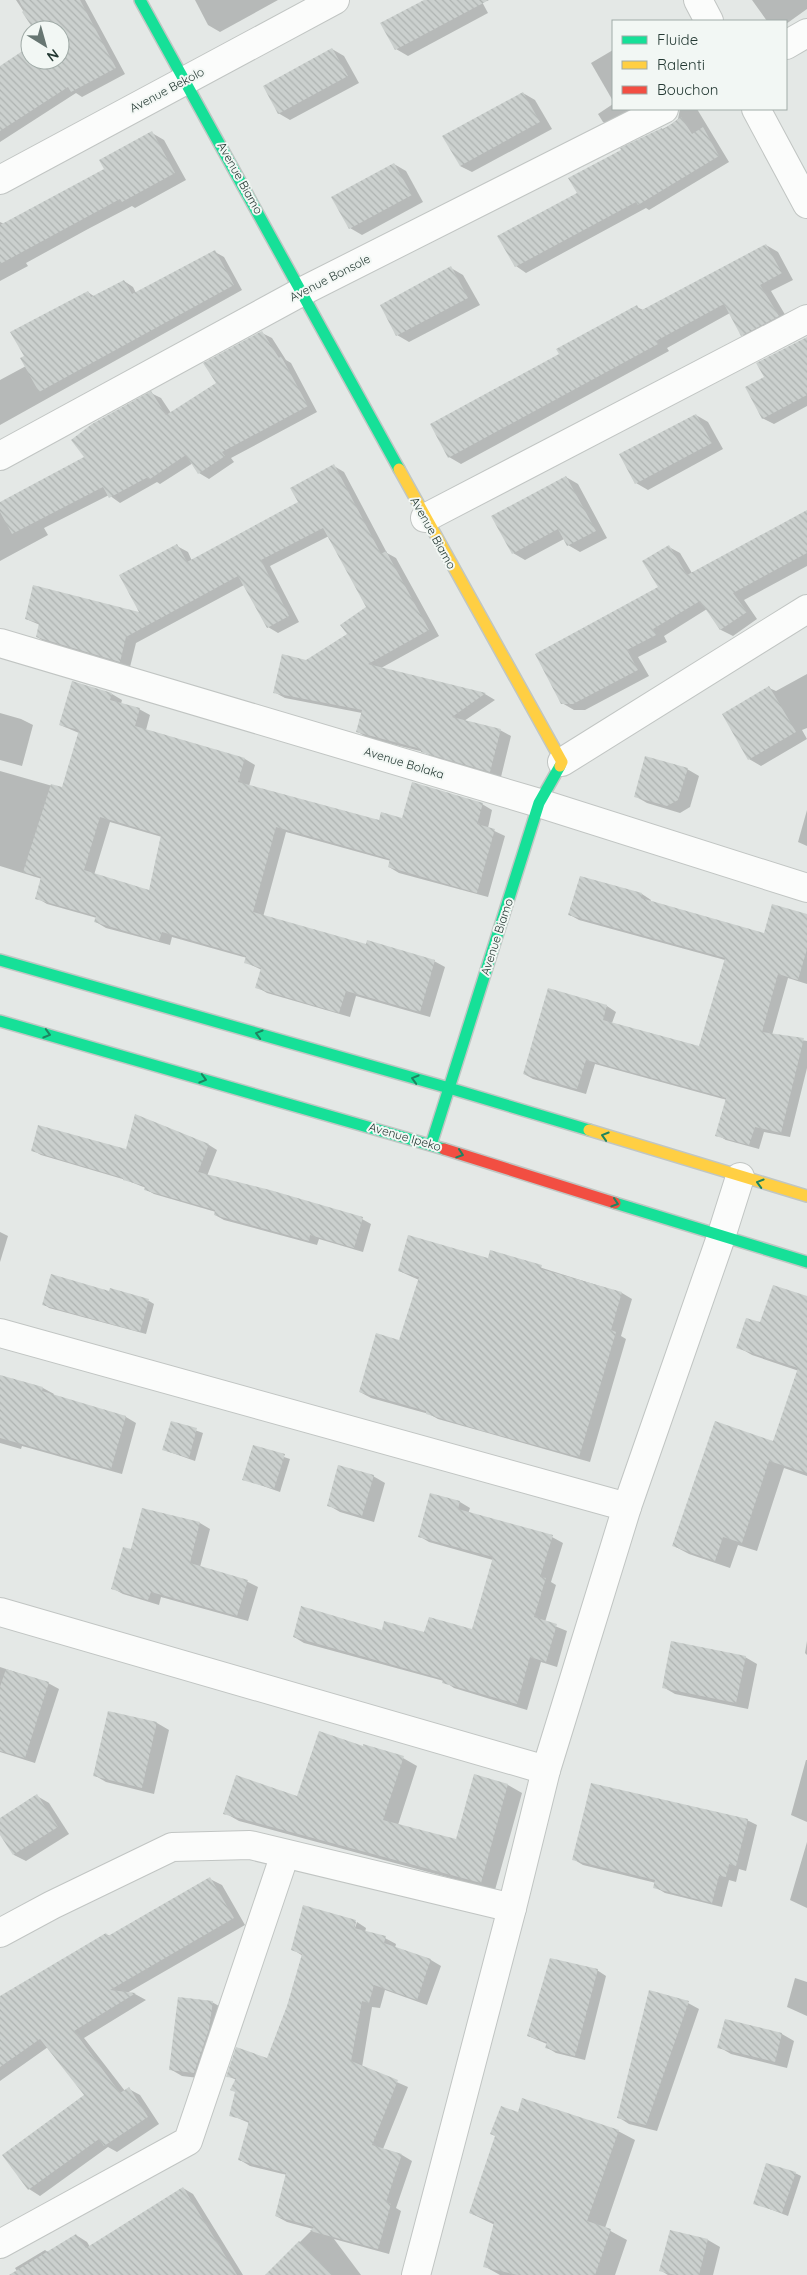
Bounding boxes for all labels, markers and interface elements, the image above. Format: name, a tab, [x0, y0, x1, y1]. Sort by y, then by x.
north arrow	[20, 20, 70, 70]
legend	[612, 20, 787, 110]
text: Fluide	[657, 30, 698, 49]
text: N	[43, 45, 62, 66]
text: Ralenti	[657, 55, 705, 74]
street label: Avenue Bekolo	[127, 64, 207, 115]
text: Bouchon	[657, 80, 718, 99]
street label: Avenue Biamo	[214, 139, 266, 216]
street label: Avenue Bonsole	[287, 251, 373, 304]
street label: Avenue Biamo	[407, 494, 459, 571]
street label: Avenue Bolaka	[362, 743, 446, 782]
street label: Avenue Biamo	[477, 896, 516, 977]
one-way arrow	[42, 1029, 50, 1039]
one-way arrow	[255, 1029, 264, 1040]
one-way arrow	[198, 1074, 207, 1084]
one-way arrow	[412, 1074, 420, 1084]
street label: Avenue Ipeko	[367, 1119, 443, 1154]
one-way arrow	[601, 1131, 609, 1141]
one-way arrow	[455, 1148, 464, 1158]
one-way arrow	[756, 1178, 765, 1188]
one-way arrow	[610, 1198, 618, 1208]

